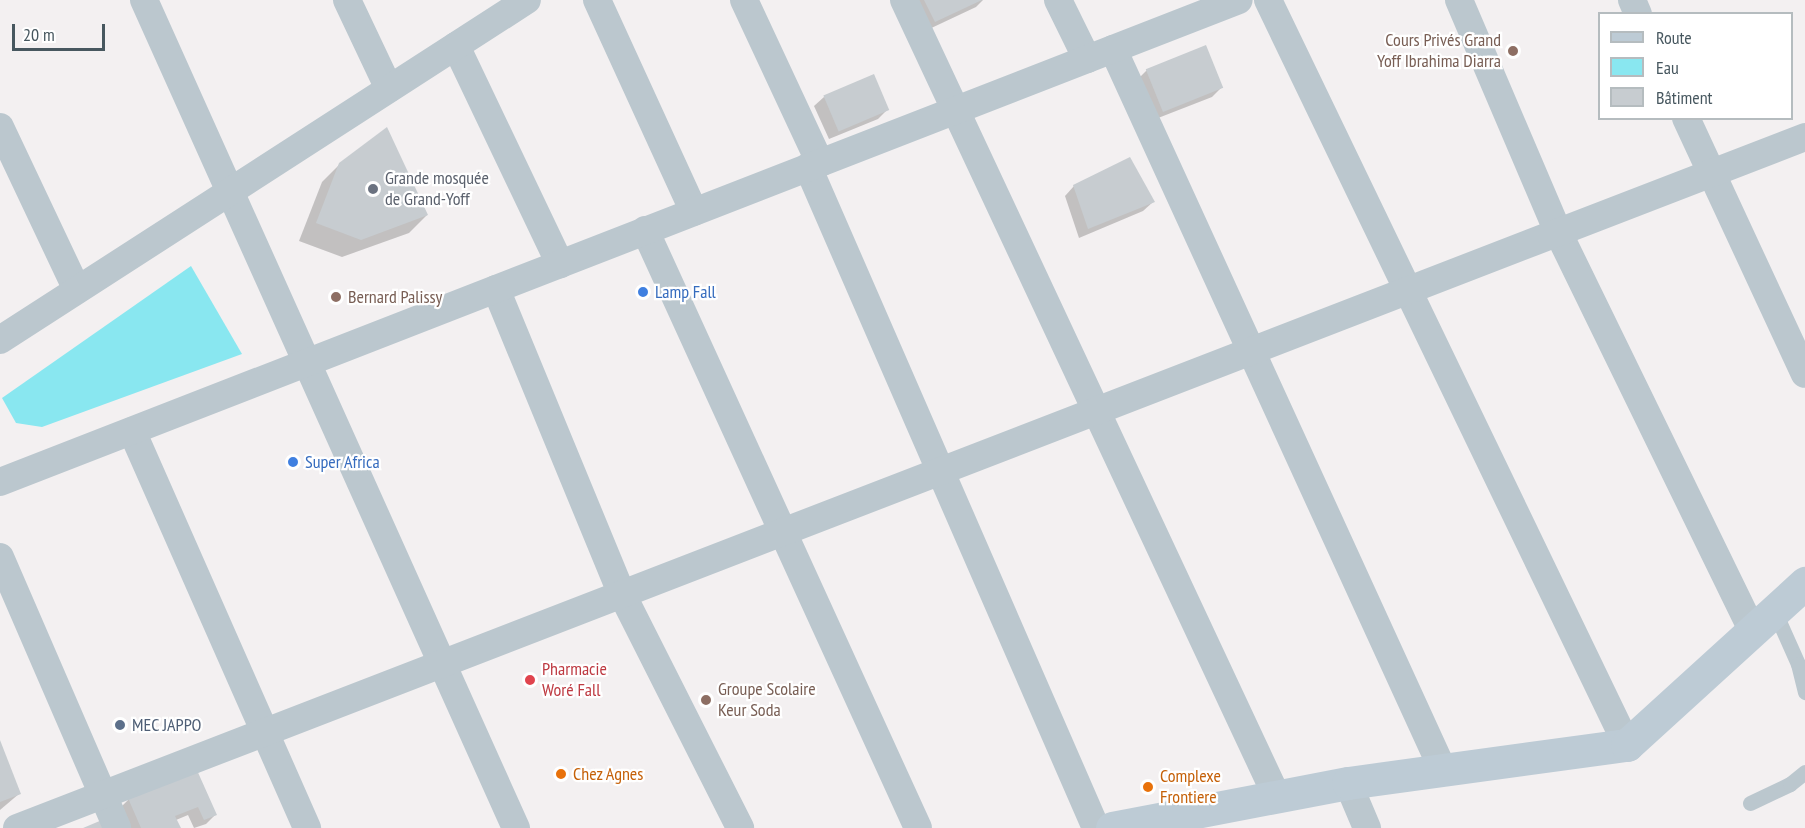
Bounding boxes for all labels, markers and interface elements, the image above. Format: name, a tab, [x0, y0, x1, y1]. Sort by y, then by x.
scale bar	[15, 12, 108, 50]
legend	[1598, 12, 1793, 120]
text: 20 m	[23, 23, 55, 46]
text: Route	[1656, 26, 1692, 49]
place label: Cours Privés Grand Yoff Ibrahima Diarra	[1377, 30, 1501, 72]
marker: Cours Privés Grand Yoff Ibrahima Diarra	[1506, 44, 1520, 58]
text: Eau	[1656, 56, 1679, 79]
text: Bâtiment	[1656, 86, 1713, 109]
place label: Grande mosquée de Grand-Yoff	[385, 168, 489, 210]
marker: Grande mosquée de Grand-Yoff	[366, 182, 380, 196]
place label: Lamp Fall	[655, 281, 716, 303]
marker: Lamp Fall	[636, 285, 650, 299]
place label: Bernard Palissy	[348, 286, 442, 308]
marker: Bernard Palissy	[329, 290, 343, 304]
place label: Super Africa	[305, 451, 380, 473]
marker: Super Africa	[286, 455, 300, 469]
place label: Pharmacie Woré Fall	[542, 659, 607, 702]
marker: Pharmacie Woré Fall	[523, 673, 537, 687]
place label: Groupe Scolaire Keur Soda	[718, 679, 816, 722]
marker: Groupe Scolaire Keur Soda	[699, 693, 713, 707]
place label: MEC JAPPO	[132, 714, 202, 736]
marker: MEC JAPPO	[113, 718, 127, 732]
place label: Chez Agnes	[573, 763, 644, 785]
place label: Complexe Frontiere	[1160, 766, 1221, 808]
marker: Chez Agnes	[554, 767, 568, 781]
marker: Complexe Frontiere	[1141, 780, 1155, 794]

